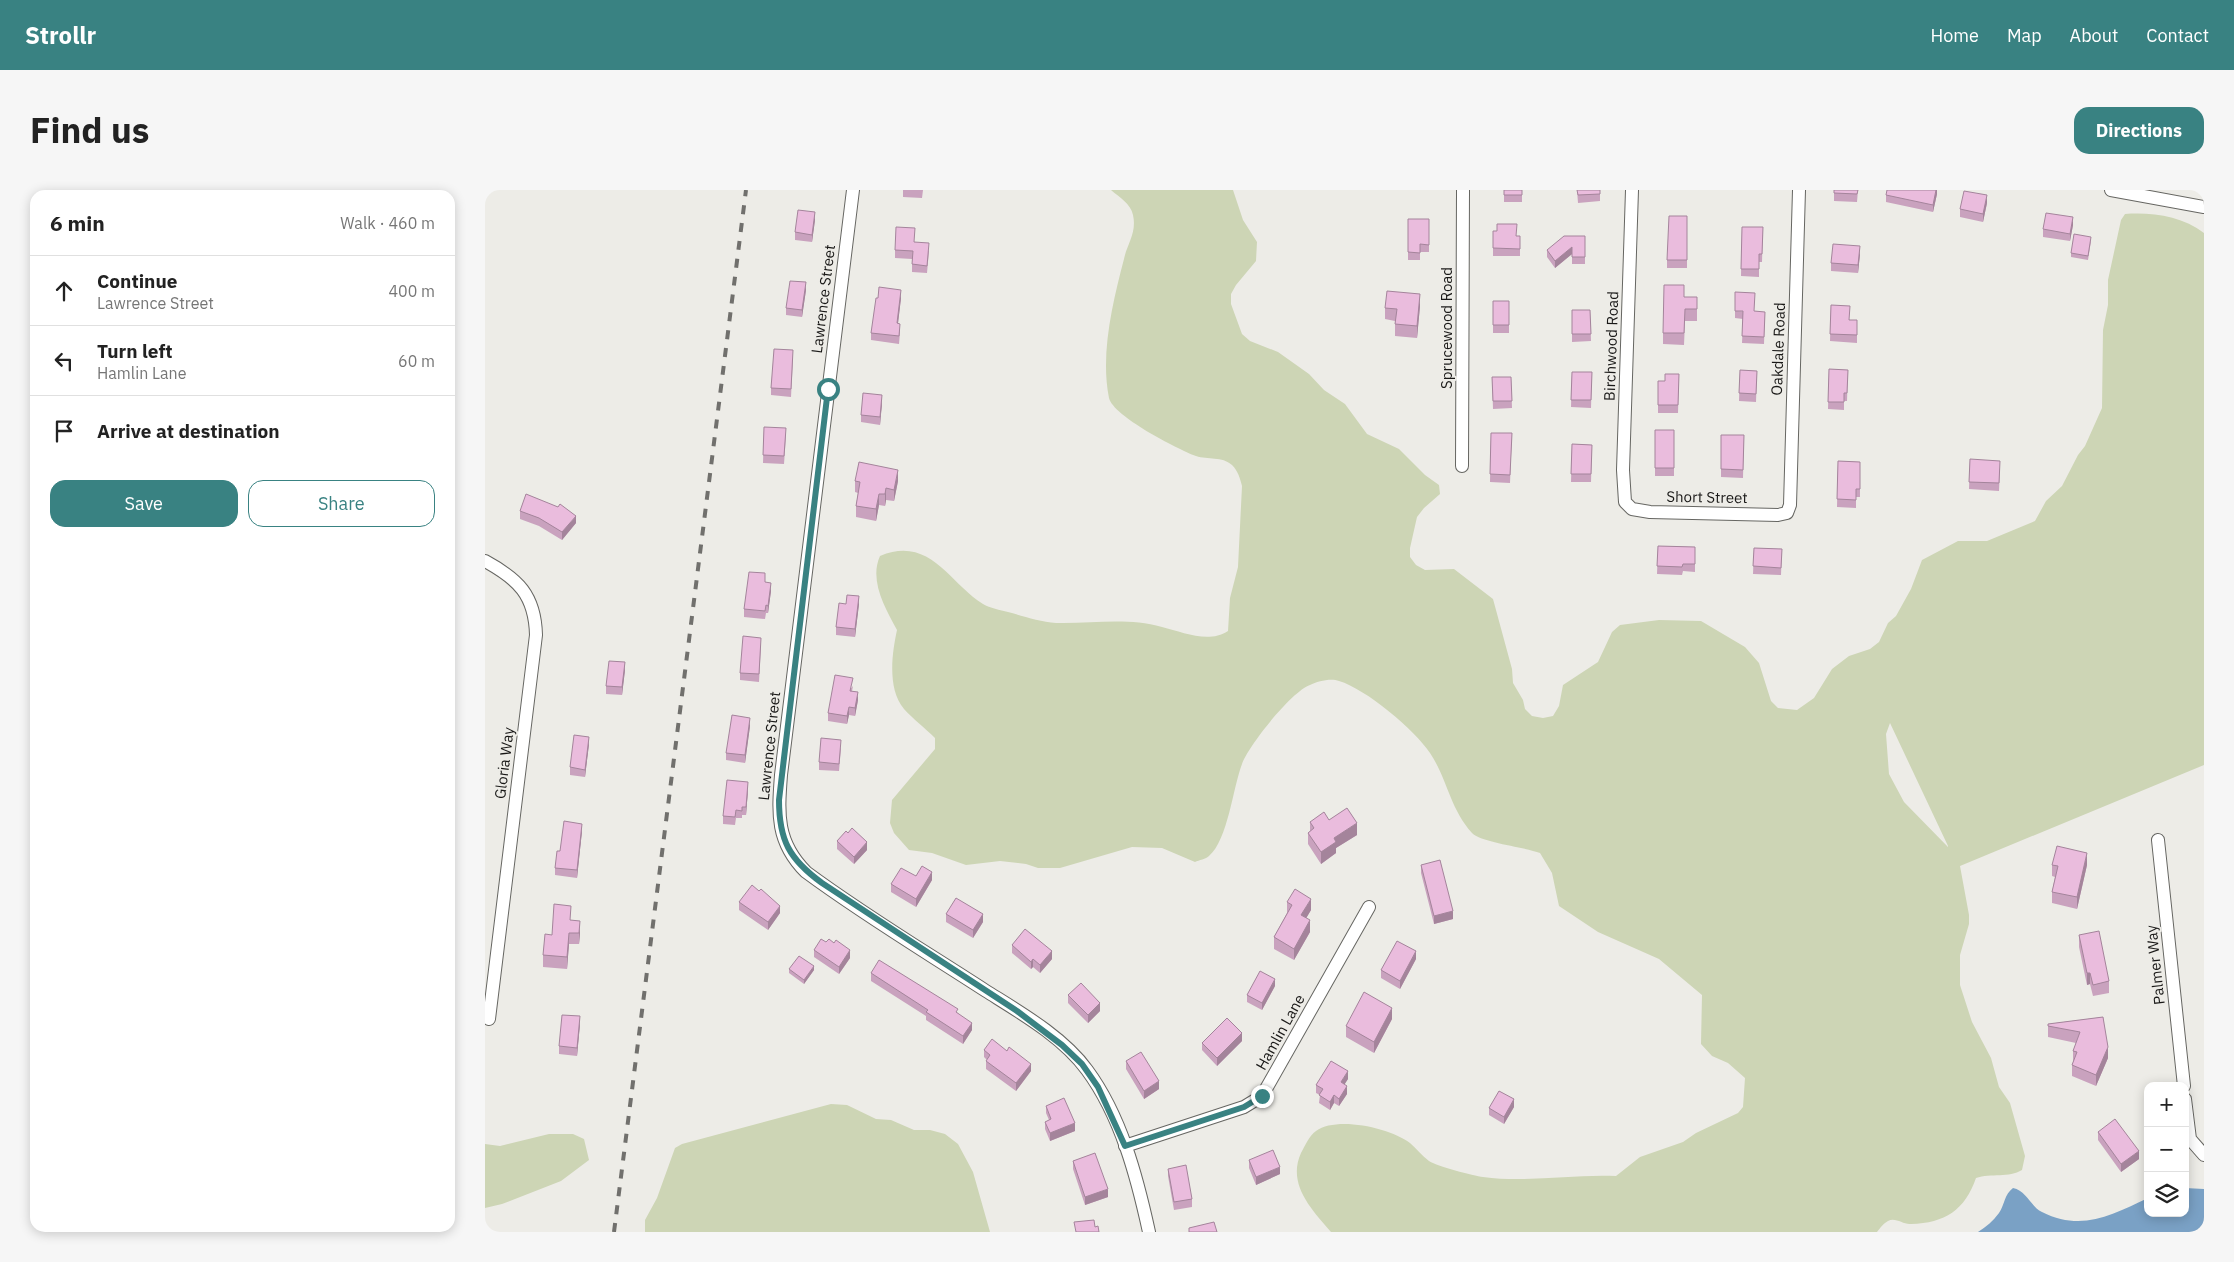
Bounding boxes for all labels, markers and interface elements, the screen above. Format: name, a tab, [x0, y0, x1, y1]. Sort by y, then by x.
text: Strollr	[25, 19, 96, 51]
text: Home	[1931, 24, 1979, 47]
text: Map	[2007, 24, 2042, 47]
text: About	[2070, 24, 2118, 47]
text: Contact	[2146, 24, 2209, 47]
text: Find us	[30, 107, 149, 153]
button: Directions	[2074, 107, 2204, 154]
text: 6 min	[50, 209, 105, 237]
text: Walk · 460 m	[340, 213, 435, 233]
street label: Lawrence Street	[807, 243, 839, 355]
street label: Sprucewood Road	[1437, 267, 1456, 389]
text: Continue	[97, 269, 177, 293]
icon: ahead	[50, 277, 78, 305]
text: 400 m	[388, 281, 435, 301]
street label: Birchwood Road	[1600, 291, 1622, 401]
text: Lawrence Street	[97, 293, 214, 313]
street label: Oakdale Road	[1767, 302, 1789, 396]
text: Turn left	[97, 339, 173, 363]
icon: left	[50, 347, 78, 375]
text: 60 m	[398, 351, 435, 371]
text: Hamlin Lane	[97, 363, 186, 383]
route start	[817, 378, 840, 401]
icon: arrive	[50, 417, 78, 445]
text: Arrive at destination	[97, 419, 280, 443]
button: Save	[50, 480, 238, 527]
button: Share	[248, 480, 435, 527]
street label: Short Street	[1666, 487, 1748, 507]
street label: Lawrence Street	[754, 691, 784, 801]
street label: Gloria Way	[490, 725, 518, 800]
street label: Palmer Way	[2141, 924, 2169, 1006]
street label: Hamlin Lane	[1251, 991, 1309, 1073]
map controls	[2144, 1082, 2189, 1217]
button: +	[2144, 1082, 2189, 1127]
route end	[1251, 1085, 1274, 1108]
button: −	[2144, 1127, 2189, 1172]
button: layers	[2144, 1172, 2189, 1217]

